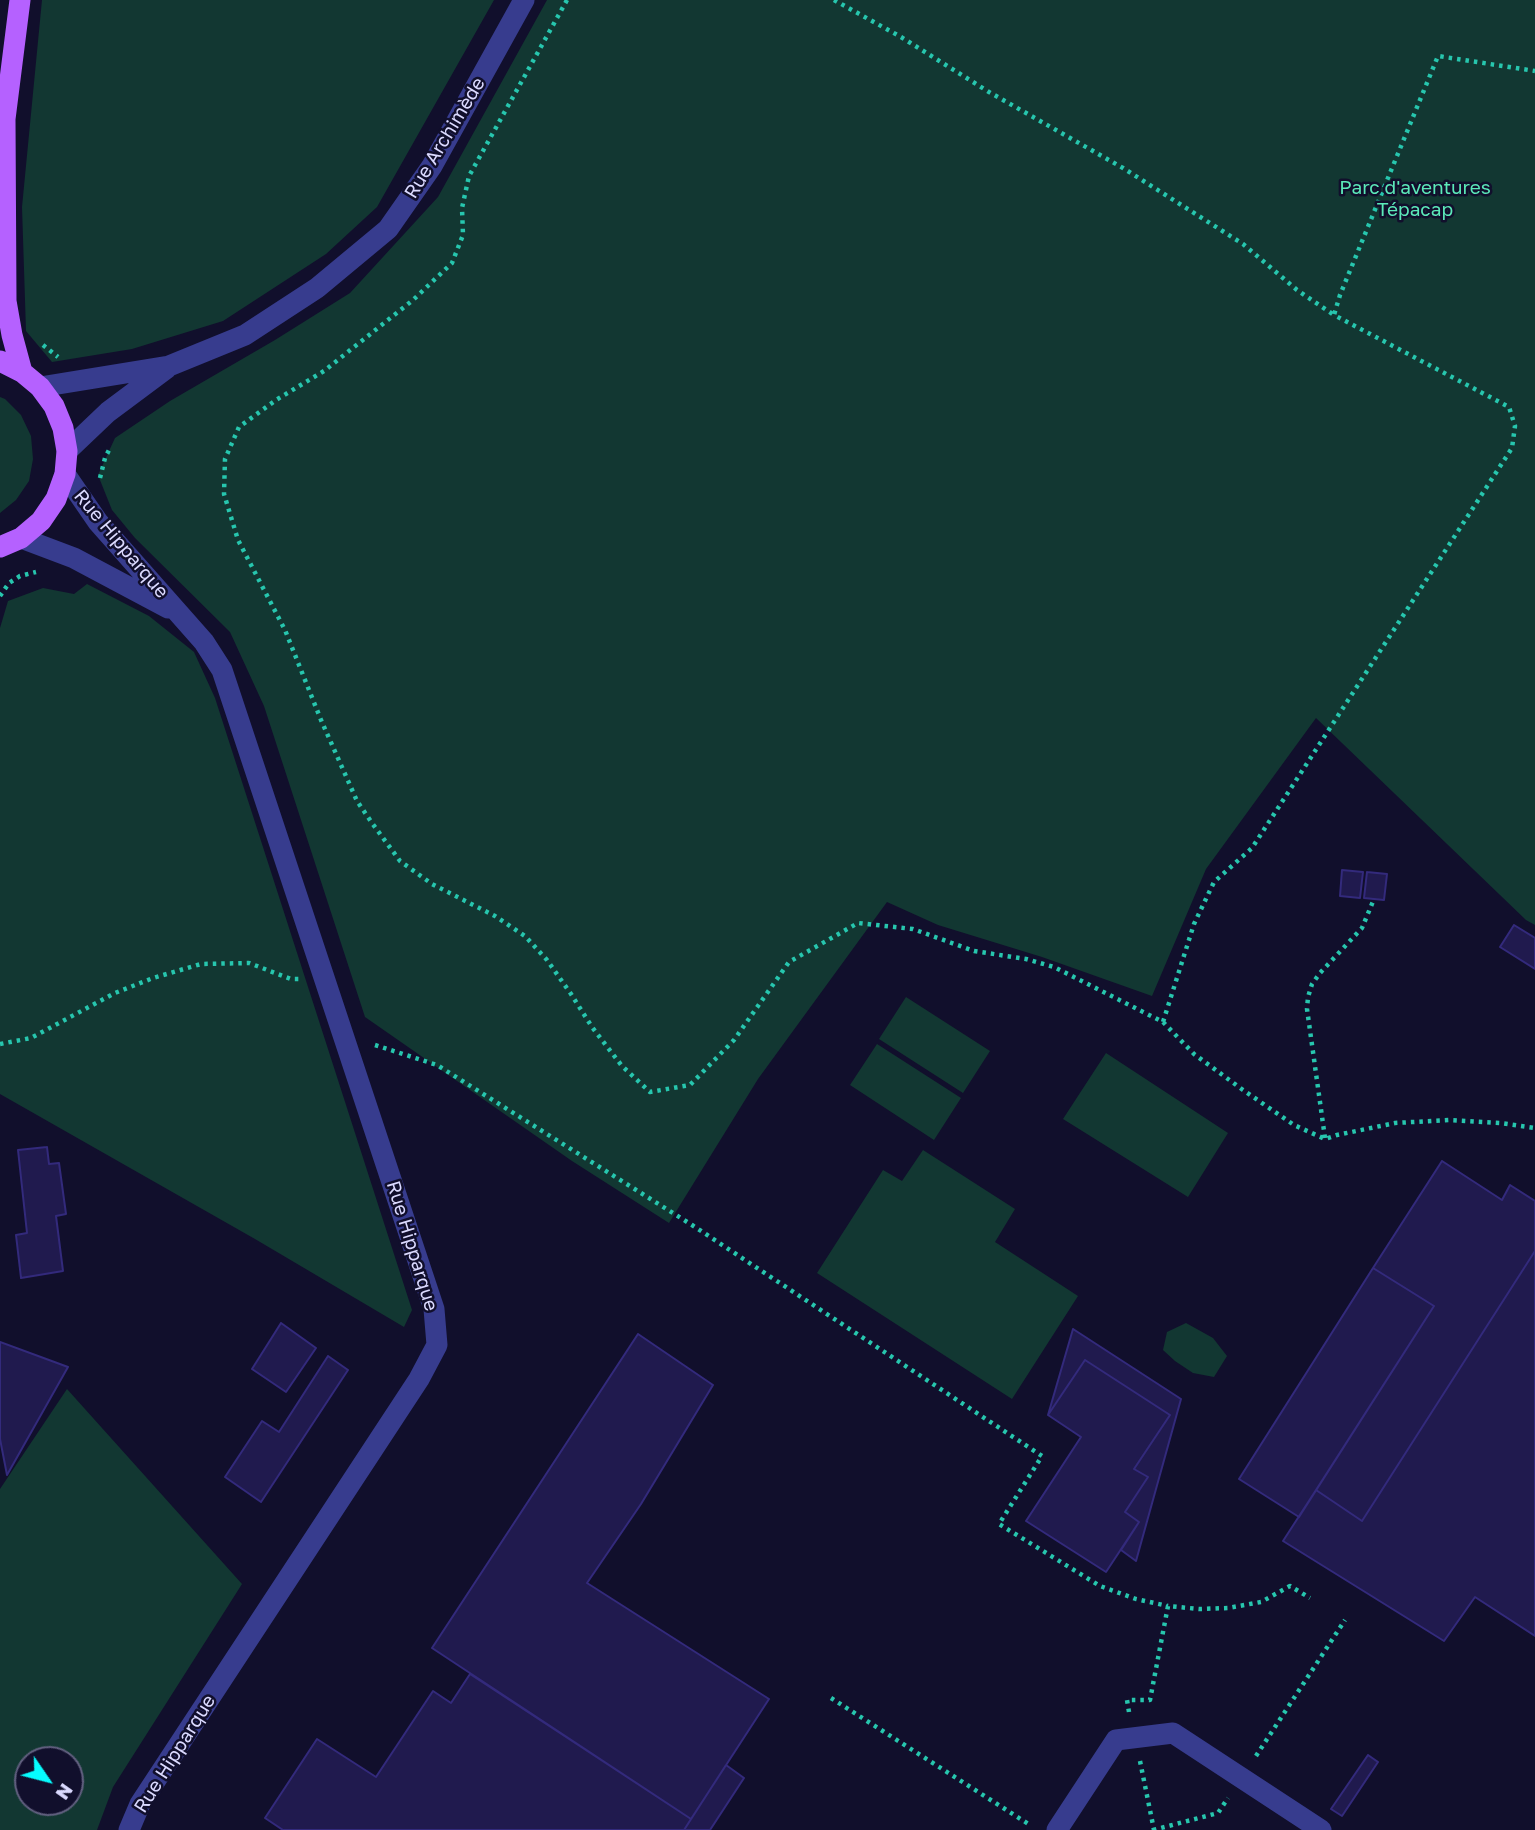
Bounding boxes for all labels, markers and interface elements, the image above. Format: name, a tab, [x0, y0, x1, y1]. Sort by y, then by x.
street label: Rue Archimède	[400, 73, 490, 203]
park label: Parc d'aventures Tépacap	[1339, 177, 1491, 221]
street label: Rue Hipparque	[69, 485, 173, 603]
street label: Rue Hipparque	[381, 1178, 443, 1314]
street label: Rue Hipparque	[130, 1691, 220, 1817]
north arrow	[14, 1746, 84, 1816]
text: N	[51, 1780, 79, 1805]

